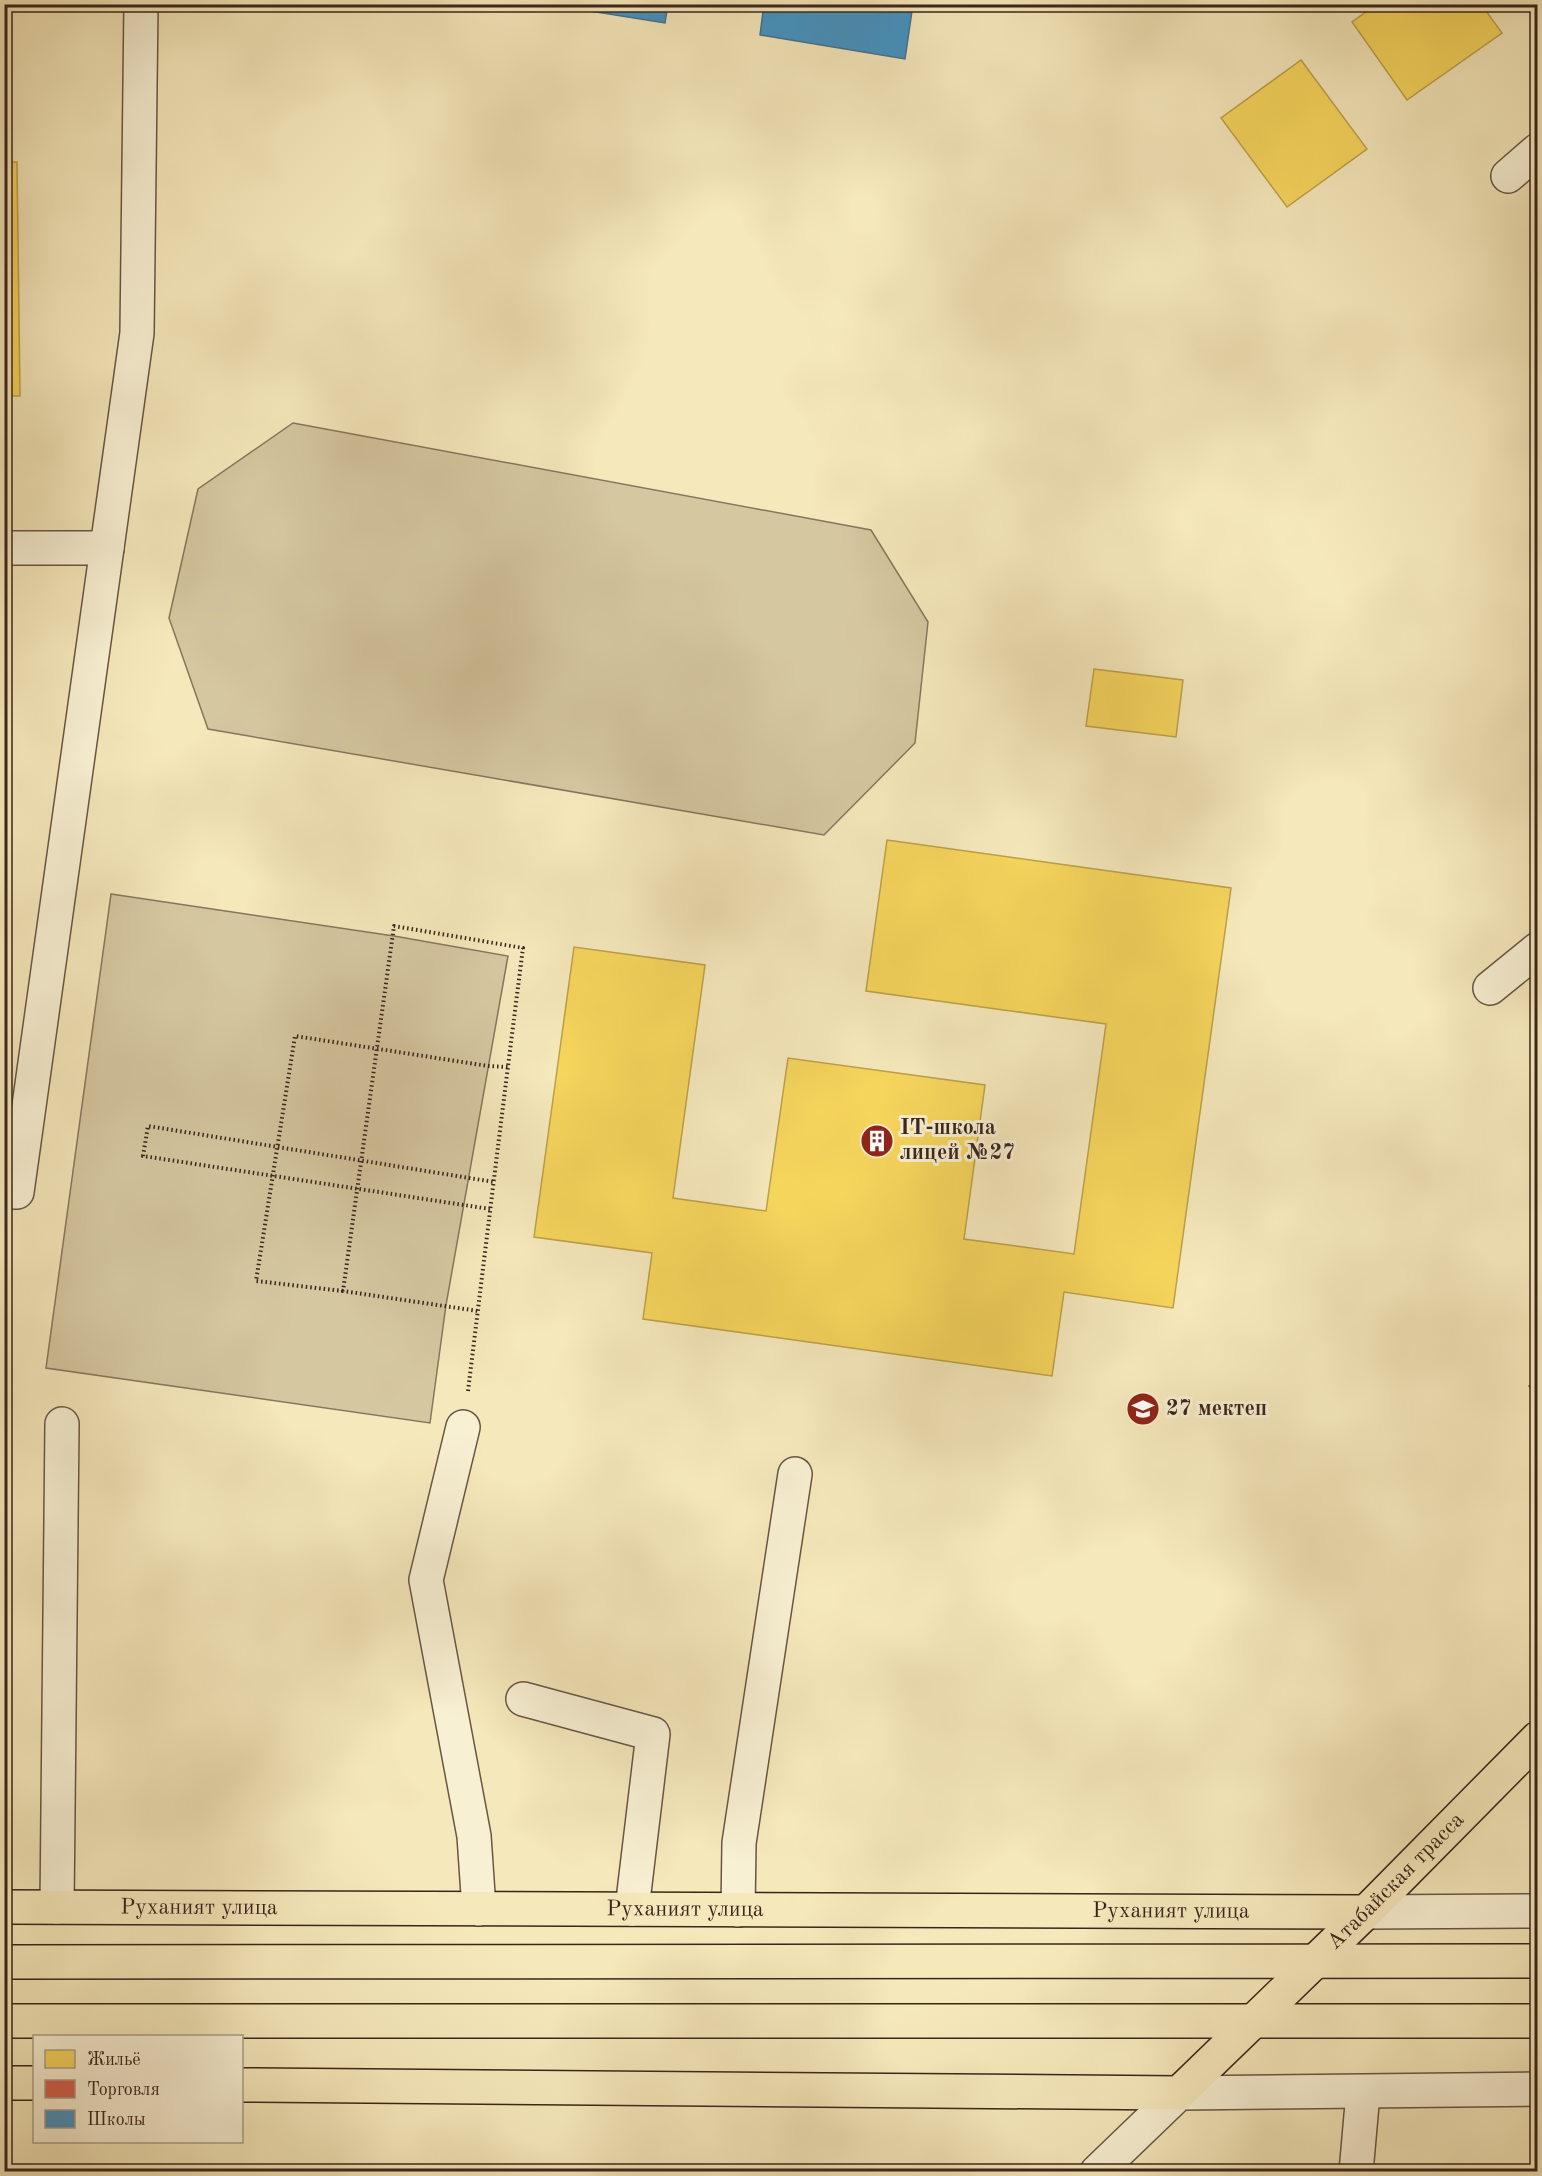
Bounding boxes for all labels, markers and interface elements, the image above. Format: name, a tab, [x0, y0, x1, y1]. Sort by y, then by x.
place label: IT-школа лицей №27	[900, 1117, 1015, 1164]
building icon: IT-школа лицей №27	[859, 1123, 895, 1159]
school or university icon: 27 мектеп	[1125, 1391, 1161, 1427]
place label: 27 мектеп	[1166, 1398, 1267, 1420]
street label: Атабайская трасса	[1323, 1809, 1468, 1954]
street label: Руханият улица	[120, 1896, 278, 1919]
street label: Руханият улица	[606, 1898, 764, 1921]
street label: Руханият улица	[1092, 1900, 1250, 1923]
legend	[33, 2035, 243, 2143]
text: Жильё	[87, 2051, 141, 2069]
text: Торговля	[87, 2081, 160, 2099]
text: Школы	[87, 2111, 146, 2129]

